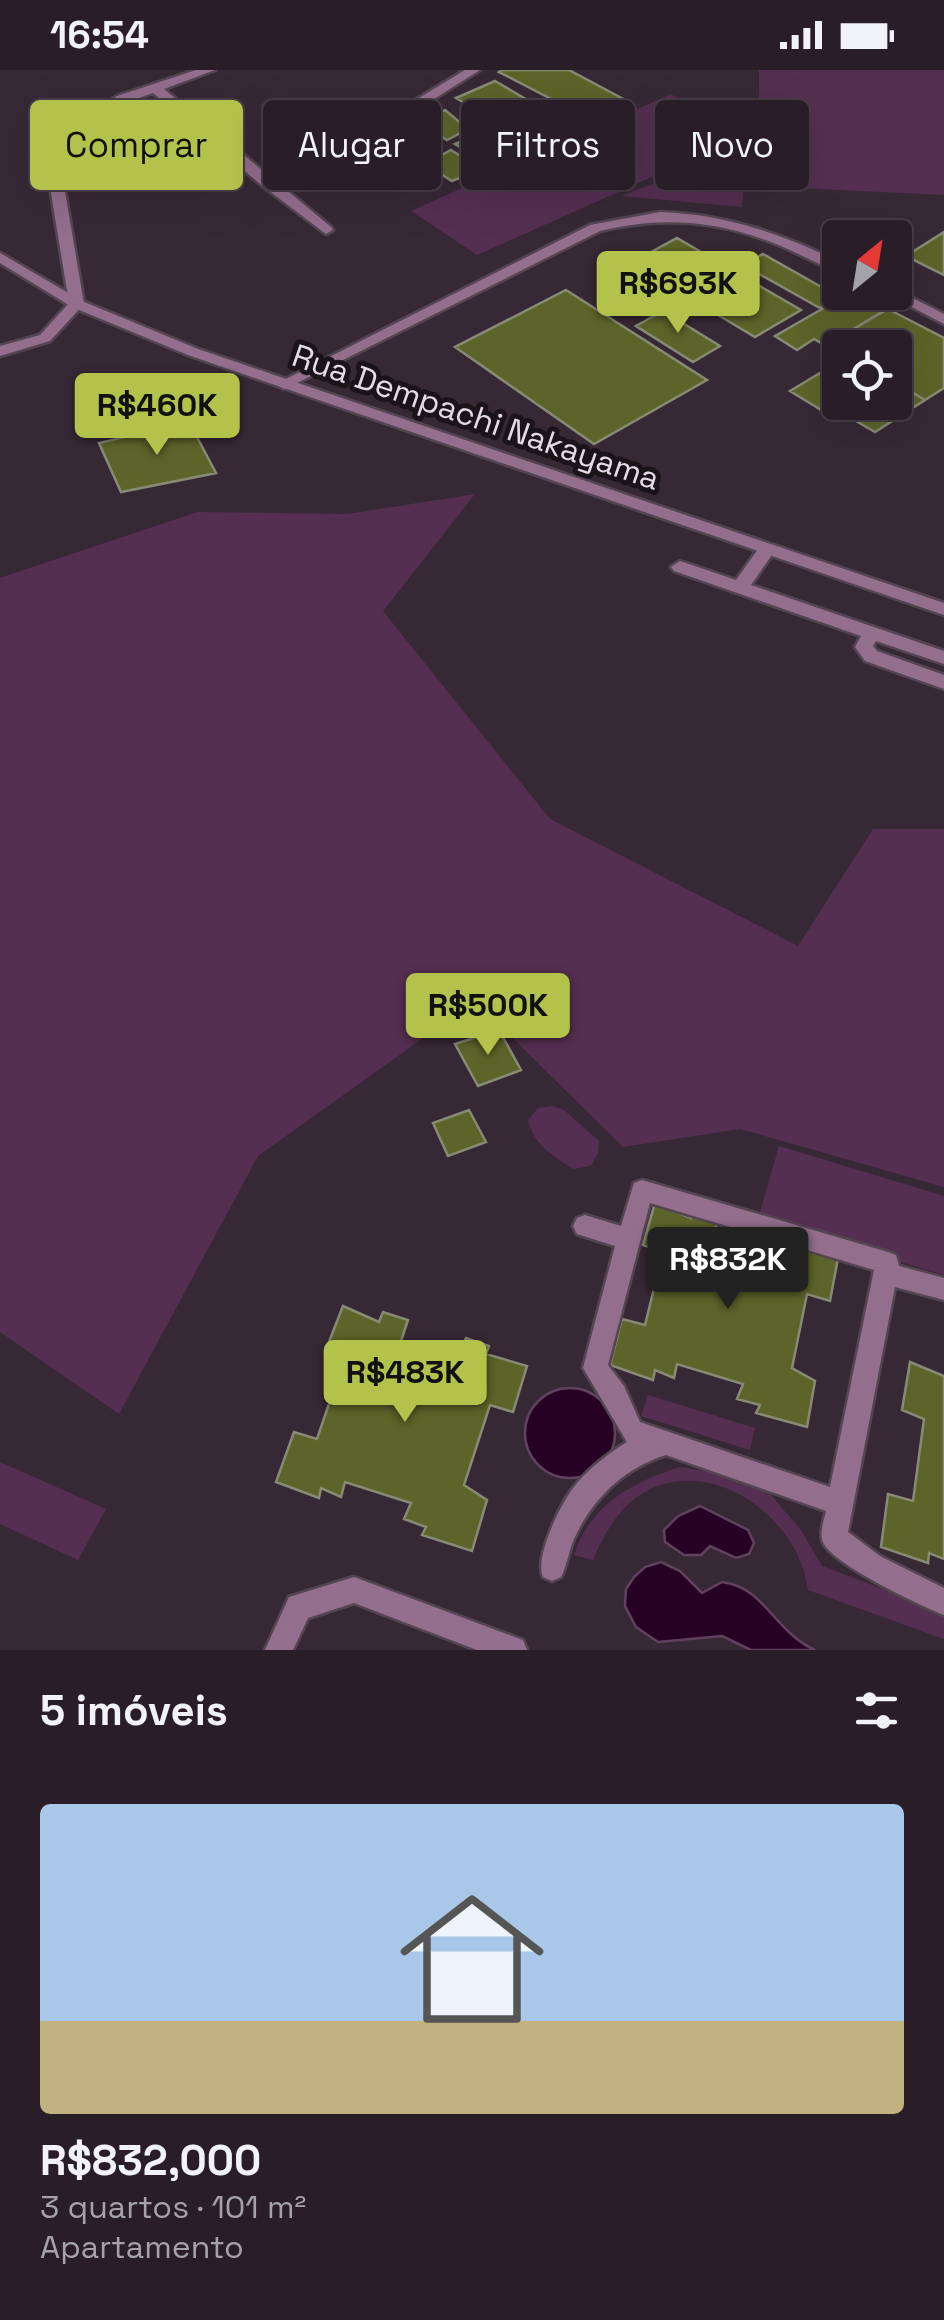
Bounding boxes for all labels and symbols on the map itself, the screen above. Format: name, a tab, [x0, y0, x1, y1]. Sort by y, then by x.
north arrow	[822, 220, 912, 310]
pin: R$693K	[597, 251, 759, 336]
street label: Rua Dempachi Nakayama	[287, 335, 665, 499]
pin: R$460K	[76, 373, 238, 458]
pin: R$500K	[407, 973, 569, 1058]
pin: R$832K	[647, 1227, 809, 1312]
pin: R$483K	[324, 1340, 486, 1425]

